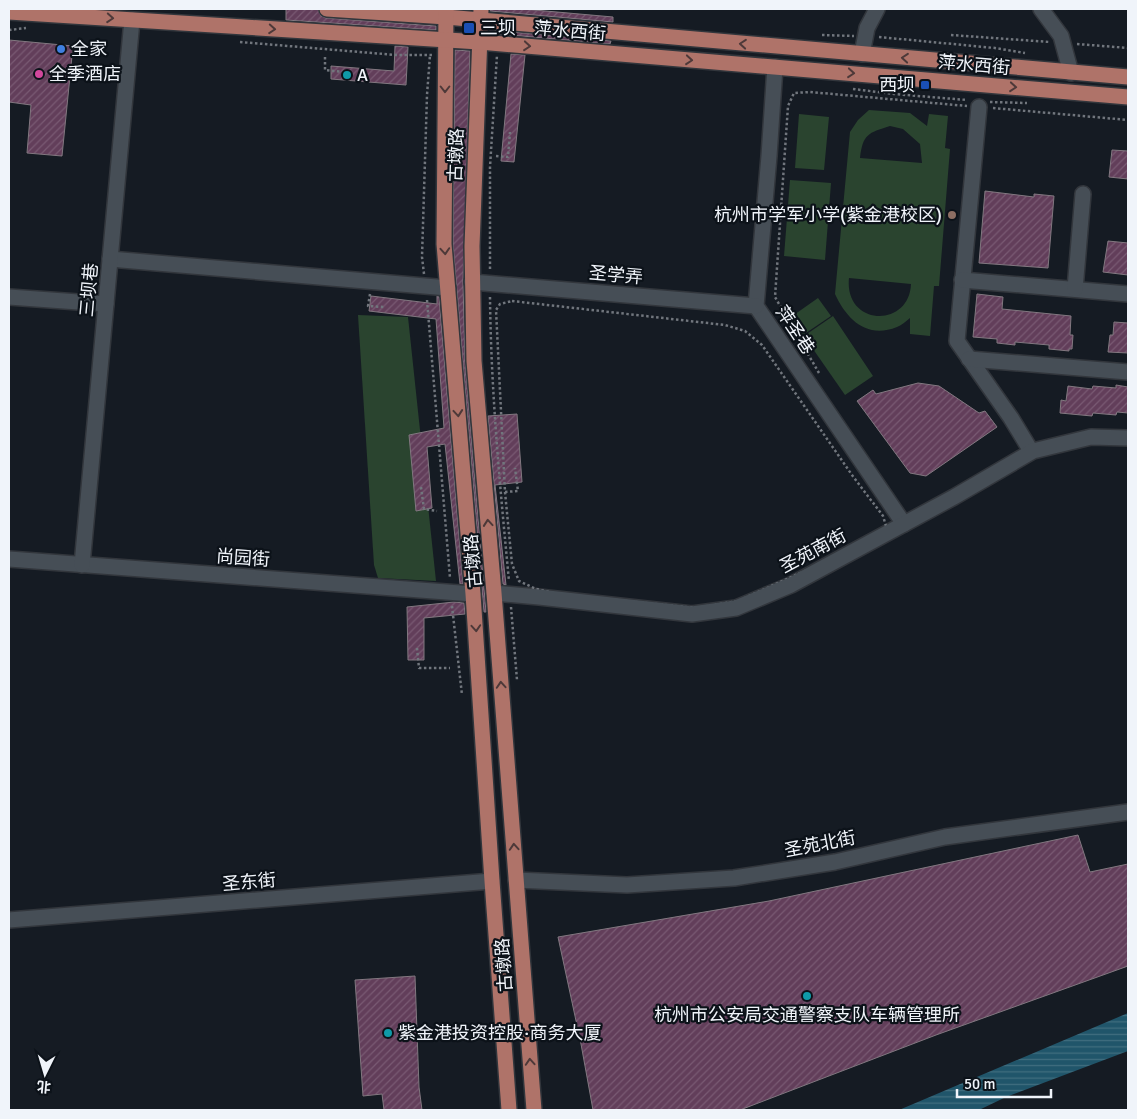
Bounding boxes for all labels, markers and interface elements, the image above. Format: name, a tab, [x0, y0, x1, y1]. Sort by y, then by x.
one-way arrow	[106, 13, 114, 24]
place label: 三坝	[480, 17, 516, 39]
street label: 萍水西街	[533, 17, 607, 45]
marker: 三坝	[462, 21, 476, 35]
one-way arrow	[268, 23, 276, 34]
place label: 全家	[71, 38, 107, 60]
one-way arrow	[739, 38, 747, 49]
one-way arrow	[524, 41, 532, 52]
marker: 全家	[55, 43, 67, 55]
street label: 萍水西街	[937, 51, 1011, 79]
one-way arrow	[901, 52, 909, 63]
one-way arrow	[686, 54, 694, 65]
place label: 全季酒店	[49, 63, 121, 85]
place label: A	[357, 64, 368, 86]
marker: 全季酒店	[33, 68, 45, 80]
one-way arrow	[848, 68, 856, 79]
marker: A	[341, 69, 353, 81]
place label: 西坝	[879, 74, 915, 96]
marker: 西坝	[919, 79, 931, 91]
one-way arrow	[1010, 81, 1018, 92]
one-way arrow	[440, 86, 450, 93]
street label: 古墩路	[444, 128, 468, 182]
place label: 杭州市学军小学(紫金港校区)	[714, 204, 942, 226]
marker: 杭州市学军小学(紫金港校区)	[946, 209, 958, 221]
one-way arrow	[439, 248, 450, 256]
street label: 三坝巷	[76, 262, 102, 318]
street label: 圣学弄	[588, 262, 644, 288]
street label: 萍圣巷	[771, 301, 819, 359]
one-way arrow	[452, 410, 463, 418]
one-way arrow	[483, 519, 494, 527]
street label: 圣苑南街	[776, 524, 850, 578]
street label: 古墩路	[460, 533, 486, 589]
street label: 尚园街	[215, 545, 271, 571]
one-way arrow	[470, 624, 481, 632]
one-way arrow	[496, 681, 507, 689]
street label: 圣苑北街	[783, 826, 857, 862]
one-way arrow	[508, 843, 519, 851]
street label: 圣东街	[221, 869, 277, 895]
street label: 古墩路	[491, 937, 517, 993]
marker: 杭州市公安局交通警察支队车辆管理所	[801, 990, 813, 1002]
place label: 杭州市公安局交通警察支队车辆管理所	[654, 1004, 960, 1026]
place label: 紫金港投资控股·商务大厦	[398, 1022, 601, 1044]
marker: 紫金港投资控股·商务大厦	[382, 1027, 394, 1039]
north arrow	[20, 1049, 70, 1099]
one-way arrow	[525, 1057, 536, 1065]
scale bar	[957, 1066, 1051, 1098]
text: 50 m	[964, 1075, 995, 1093]
text: 北	[36, 1077, 52, 1096]

